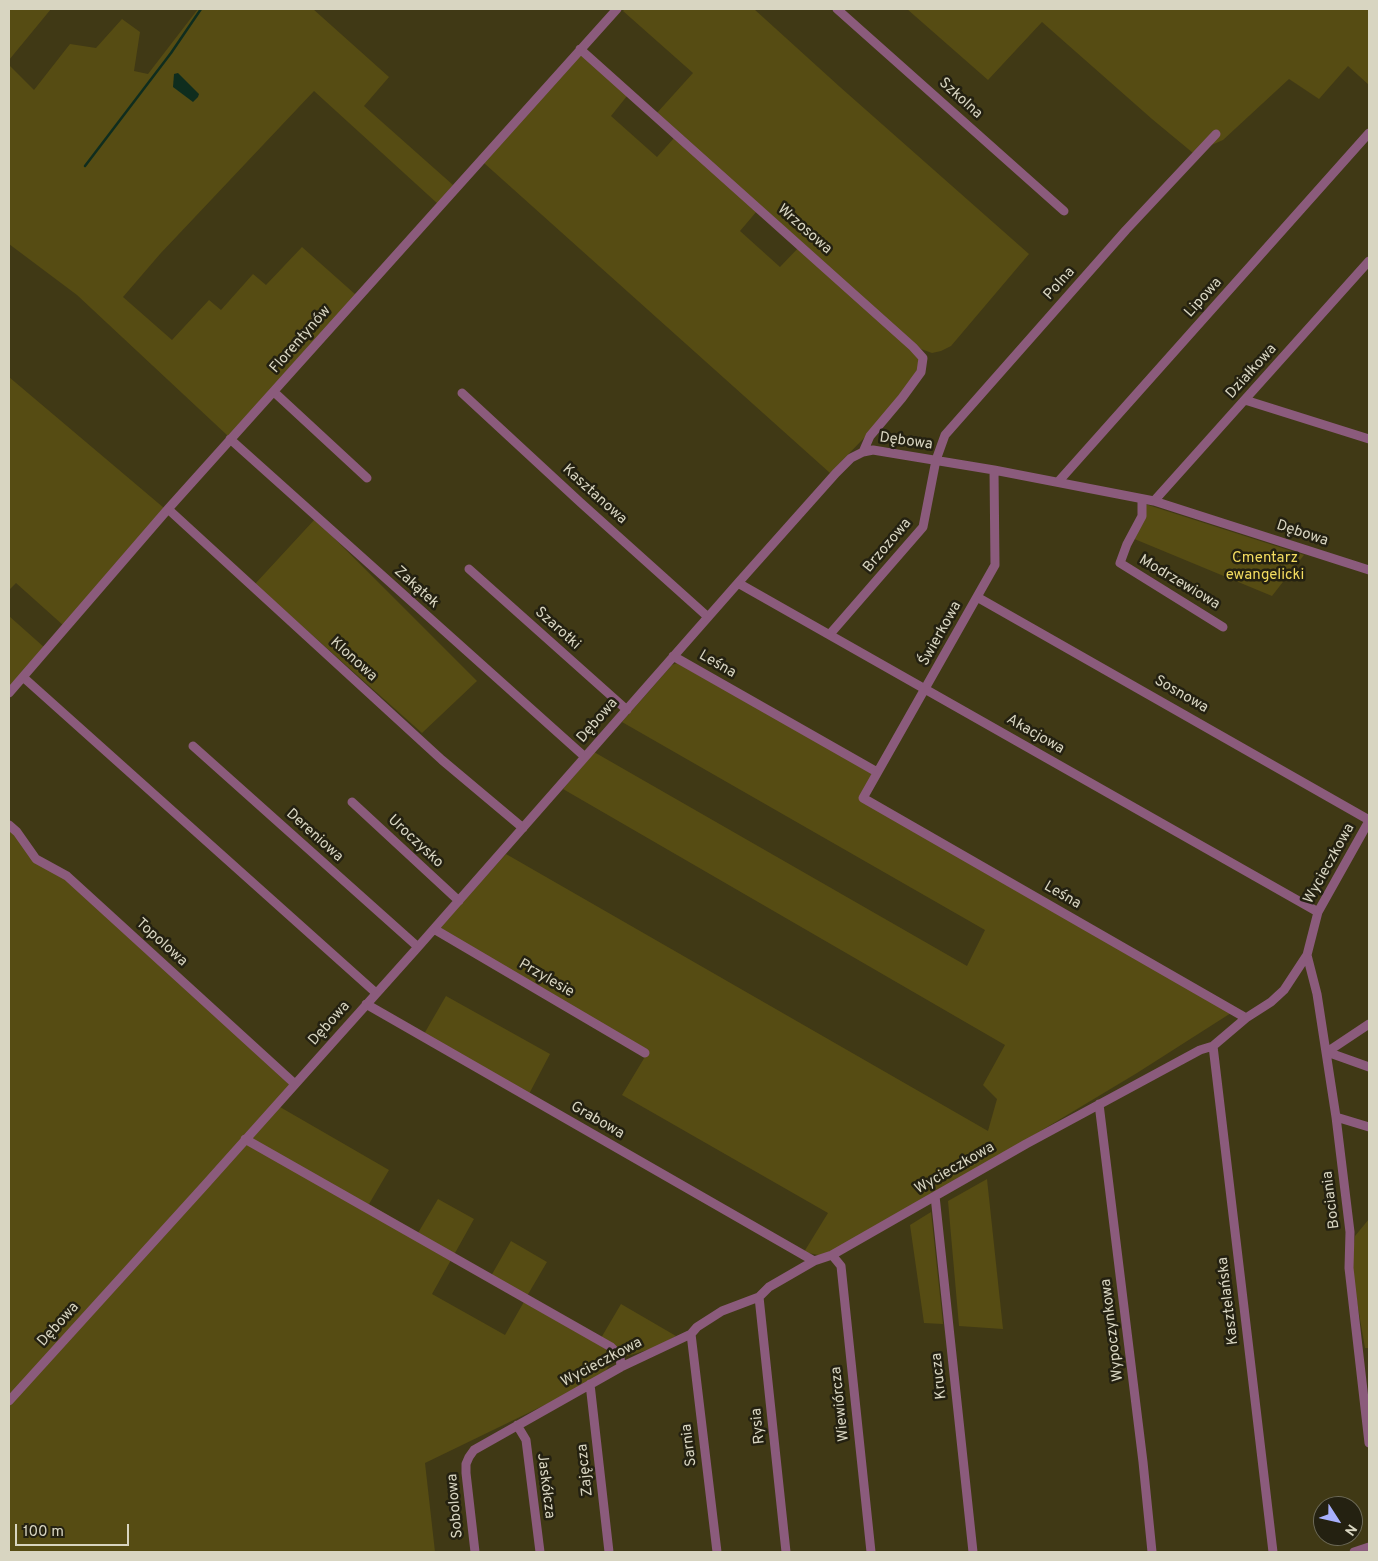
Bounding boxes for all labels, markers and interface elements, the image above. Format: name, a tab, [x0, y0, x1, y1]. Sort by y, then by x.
street label: Szkolna	[934, 75, 986, 123]
street label: Wrzosowa	[773, 201, 835, 259]
street label: Polna	[1041, 264, 1079, 304]
street label: Lipowa	[1181, 274, 1227, 322]
street label: Florentynów	[267, 302, 335, 378]
street label: Działkowa	[1223, 341, 1281, 403]
street label: Dębowa	[878, 429, 934, 455]
street label: Kasztanowa	[558, 461, 630, 529]
street label: Brzozowa	[860, 515, 916, 577]
street label: Dębowa	[1274, 517, 1330, 551]
park label: Cmentarz ewangelicki	[1226, 550, 1304, 585]
street label: Modrzewiowa	[1135, 552, 1223, 614]
street label: Zakątek	[390, 563, 442, 613]
street label: Świerkowa	[916, 599, 966, 669]
street label: Szarotki	[530, 604, 584, 654]
street label: Klonowa	[326, 634, 380, 686]
street label: Leśna	[695, 647, 739, 683]
street label: Sosnowa	[1151, 672, 1211, 718]
street label: Dębowa	[574, 695, 622, 747]
street label: Akacjowa	[1003, 711, 1067, 759]
street label: Dereniowa	[282, 806, 346, 866]
street label: Uroczysko	[383, 812, 447, 872]
street label: Wycieczkowa	[1301, 821, 1359, 907]
street label: Leśna	[1040, 878, 1084, 914]
street label: Topolowa	[131, 915, 191, 971]
street label: Przylesie	[515, 956, 577, 1002]
street label: Dębowa	[305, 998, 355, 1050]
street label: Grabowa	[567, 1098, 627, 1144]
street label: Wycieczkowa	[912, 1139, 998, 1199]
street label: Bociania	[1320, 1170, 1344, 1230]
street label: Kasztelańska	[1215, 1256, 1243, 1346]
street label: Wypoczynkowa	[1098, 1278, 1128, 1382]
street label: Dębowa	[34, 1299, 84, 1351]
street label: Wycieczkowa	[558, 1334, 646, 1392]
street label: Krucza	[929, 1352, 951, 1400]
street label: Wiewiórcza	[828, 1366, 854, 1442]
street label: Rysia	[748, 1407, 770, 1445]
street label: Sarnia	[678, 1423, 702, 1467]
street label: Zajęcza	[574, 1443, 598, 1497]
street label: Jaskółcza	[532, 1452, 558, 1520]
street label: Sobolowa	[444, 1473, 468, 1539]
north arrow	[1313, 1496, 1363, 1546]
scale bar	[18, 1514, 131, 1546]
text: N	[1340, 1520, 1360, 1538]
text: 100 m	[23, 1523, 64, 1542]

